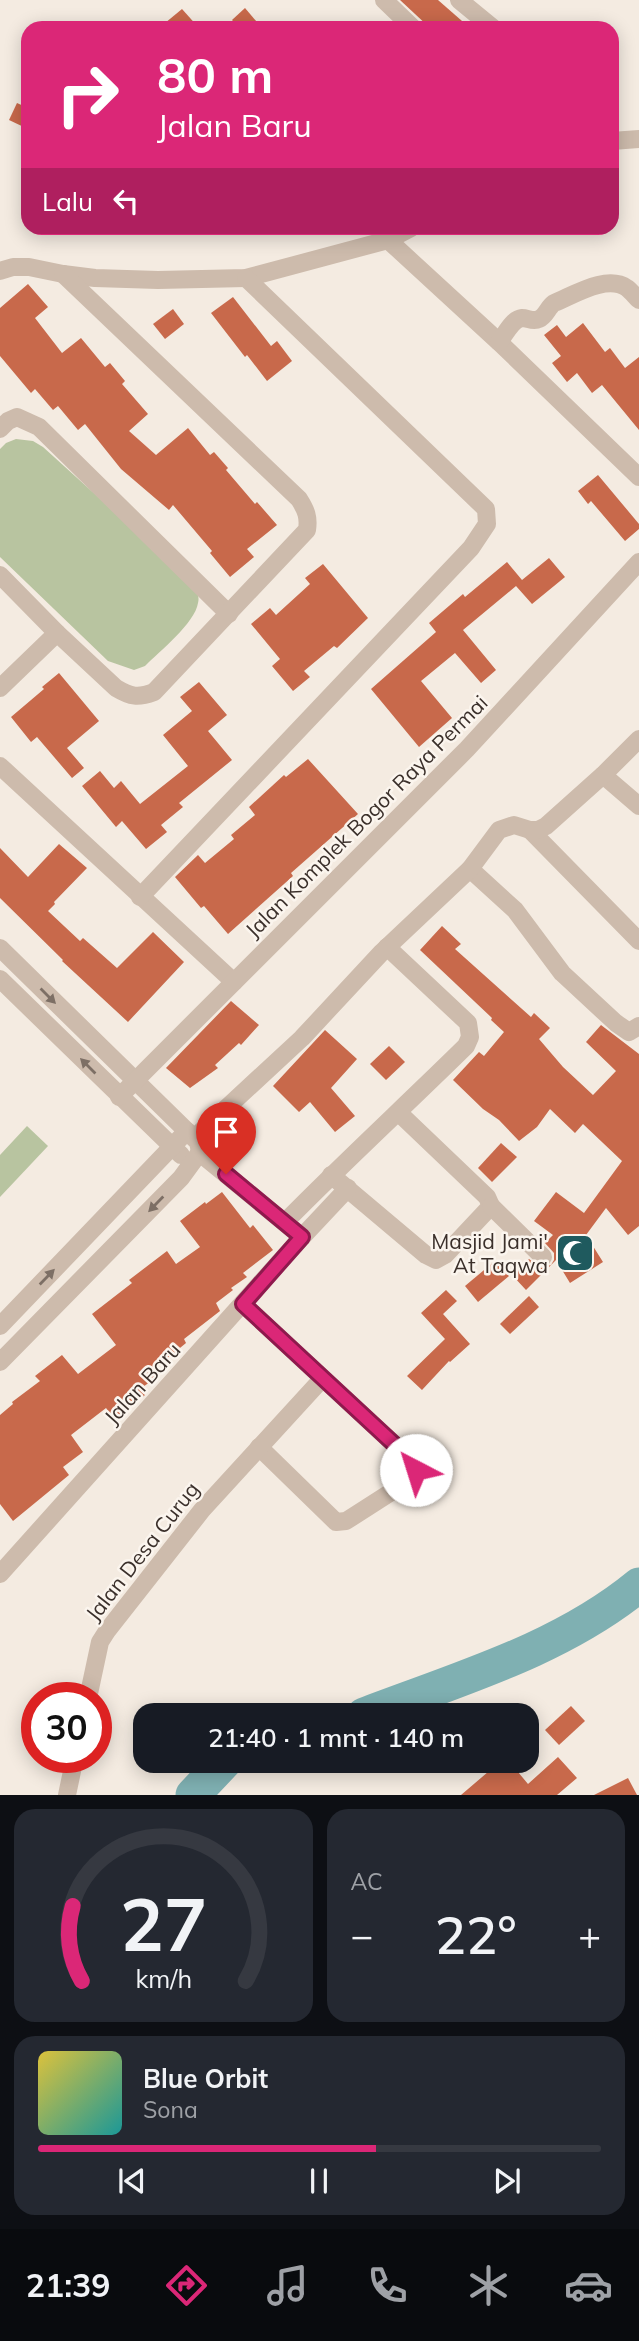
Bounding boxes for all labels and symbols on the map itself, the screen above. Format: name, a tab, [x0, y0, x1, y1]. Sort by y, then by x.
street label: Jalan Komplek Bogor Raya Permai	[239, 689, 493, 943]
one-way arrow	[40, 988, 57, 1005]
one-way arrow	[80, 1059, 97, 1075]
pin	[196, 1102, 256, 1174]
one-way arrow	[148, 1195, 164, 1212]
place label: Masjid Jami' At Taqwa	[431, 1228, 548, 1278]
mosque icon: Masjid Jami' At Taqwa	[554, 1232, 596, 1274]
one-way arrow	[39, 1269, 55, 1286]
street label: Jalan Baru	[98, 1337, 186, 1429]
position arrow	[379, 1433, 453, 1507]
street label: Jalan Desa Curug	[80, 1476, 204, 1626]
speed limit sign: 30	[21, 1682, 112, 1773]

